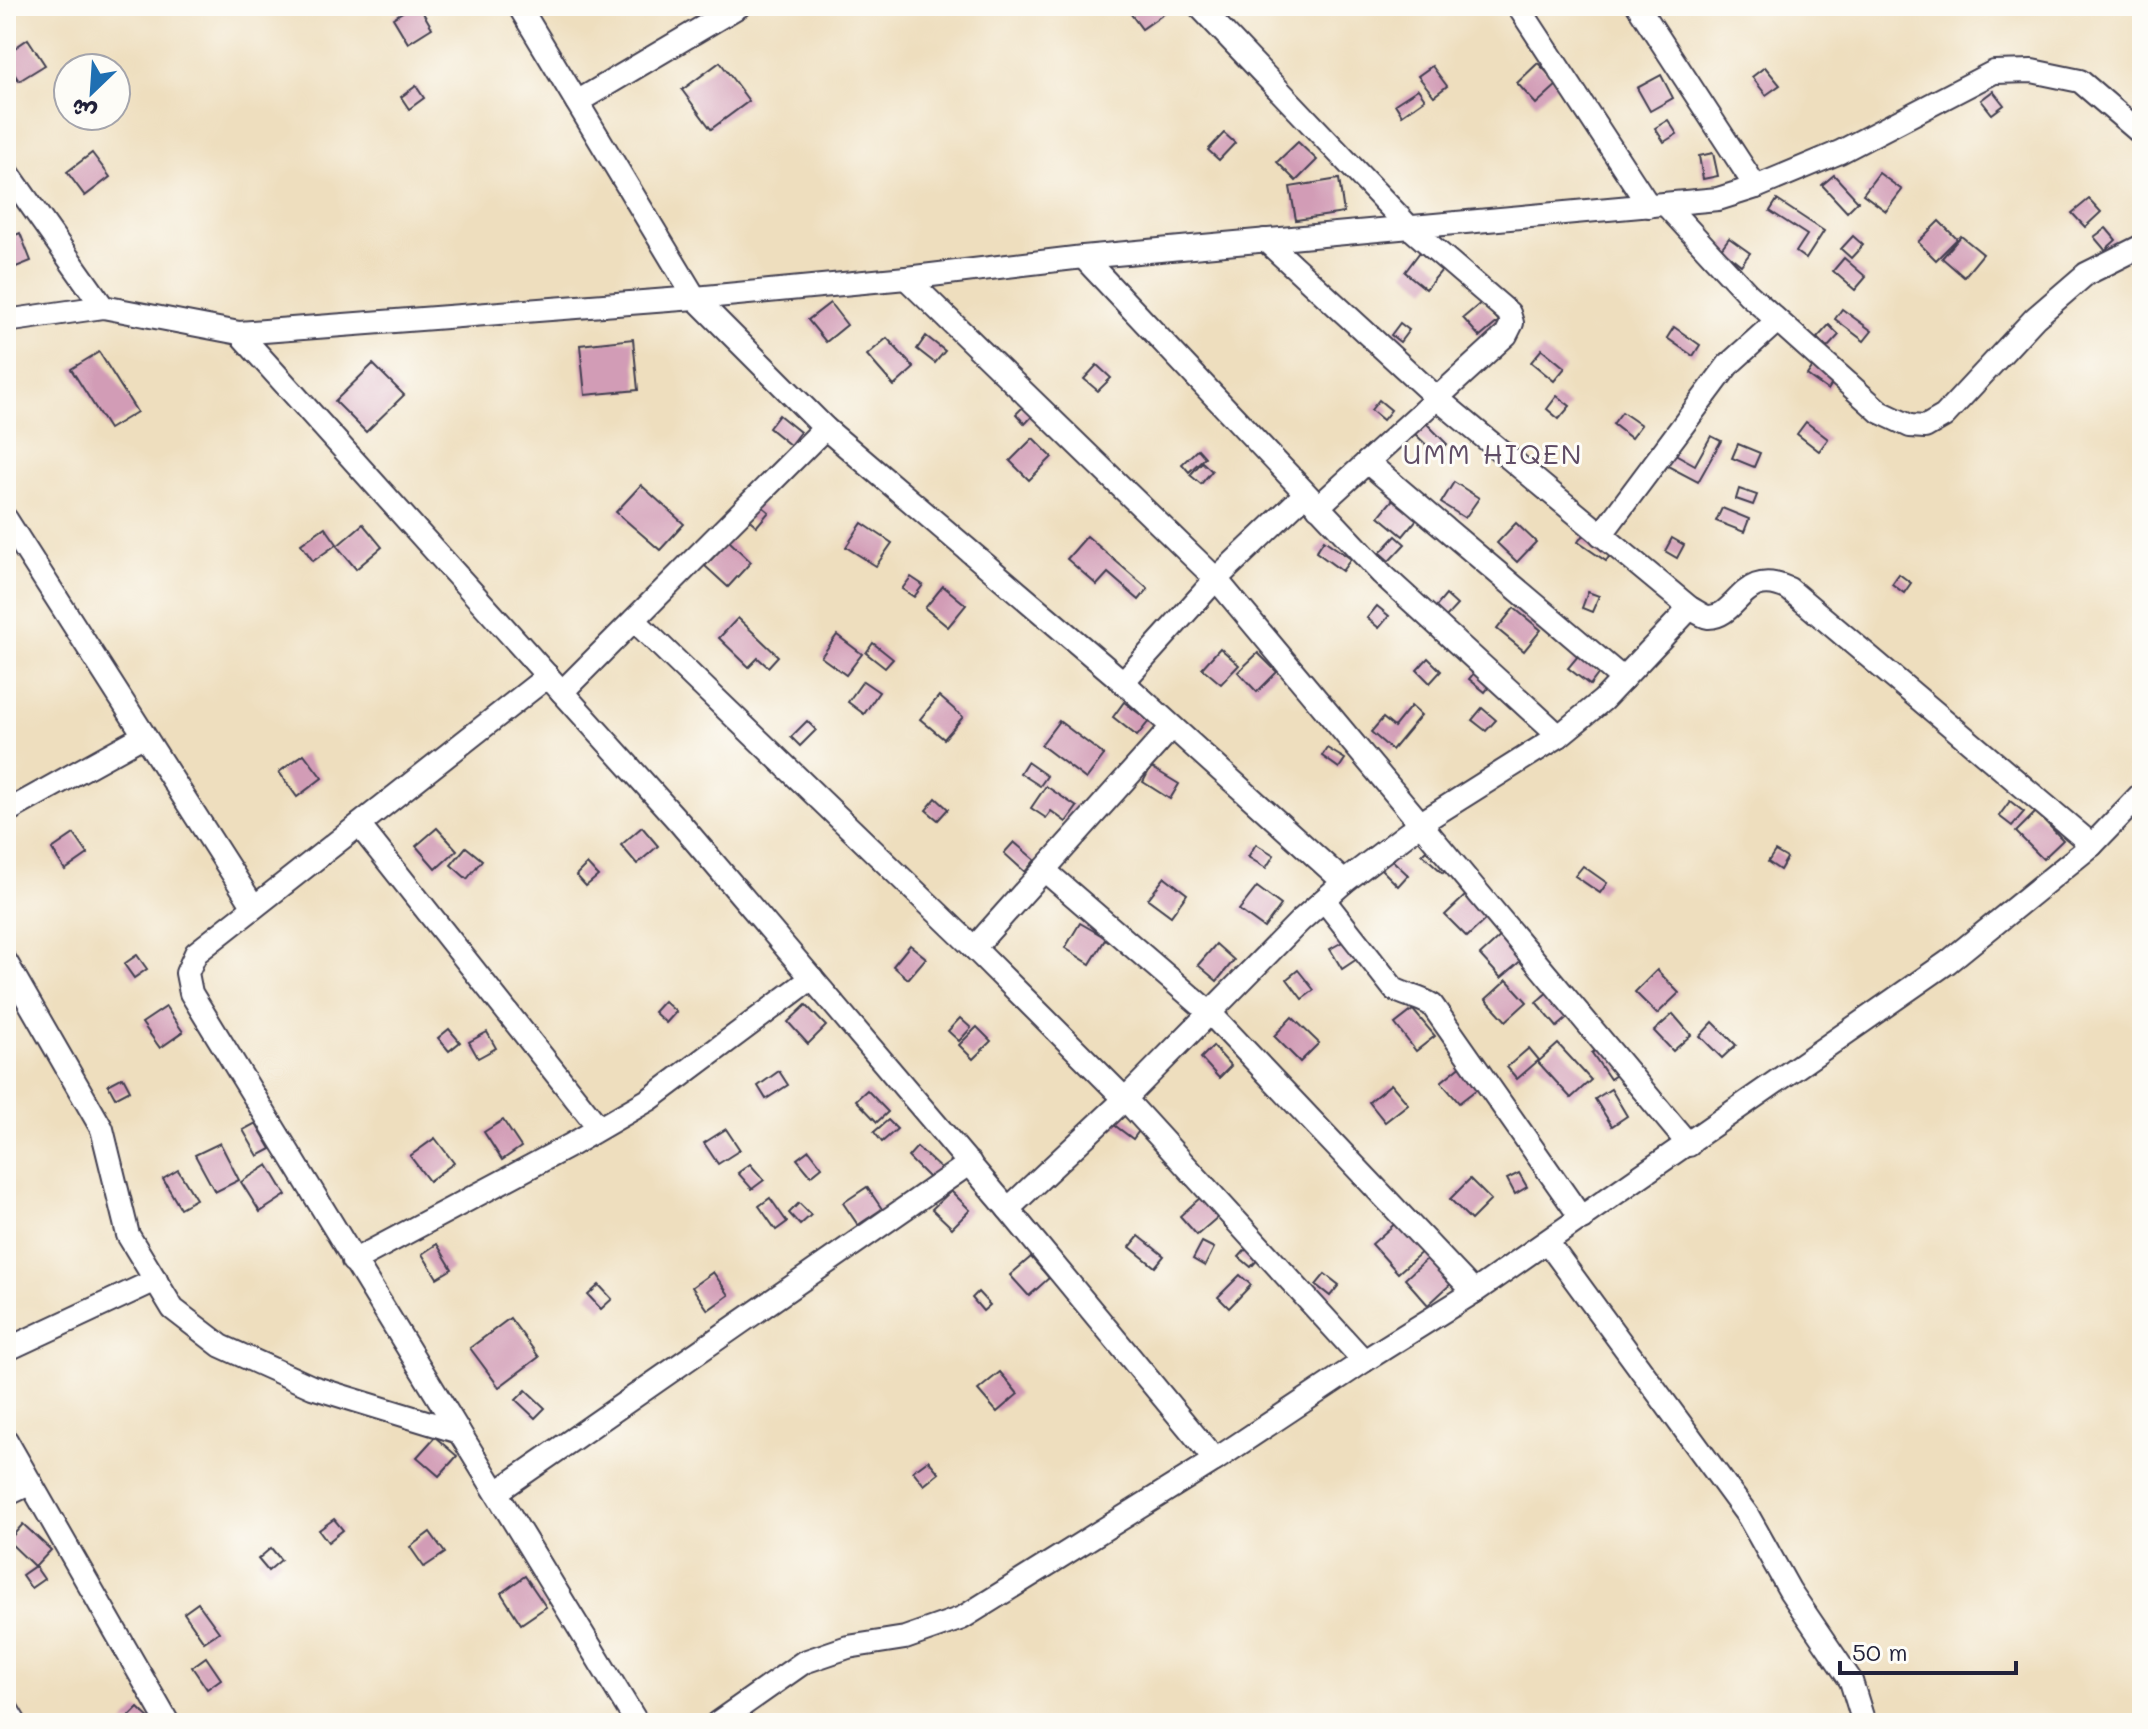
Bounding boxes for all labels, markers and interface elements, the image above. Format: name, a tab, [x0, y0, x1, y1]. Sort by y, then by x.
north arrow	[52, 52, 132, 132]
text: ش	[66, 92, 100, 129]
district label: UMM HIQEN	[1402, 435, 1584, 471]
scale bar	[1840, 1625, 2016, 1675]
text: 50 m	[1852, 1636, 1908, 1667]

